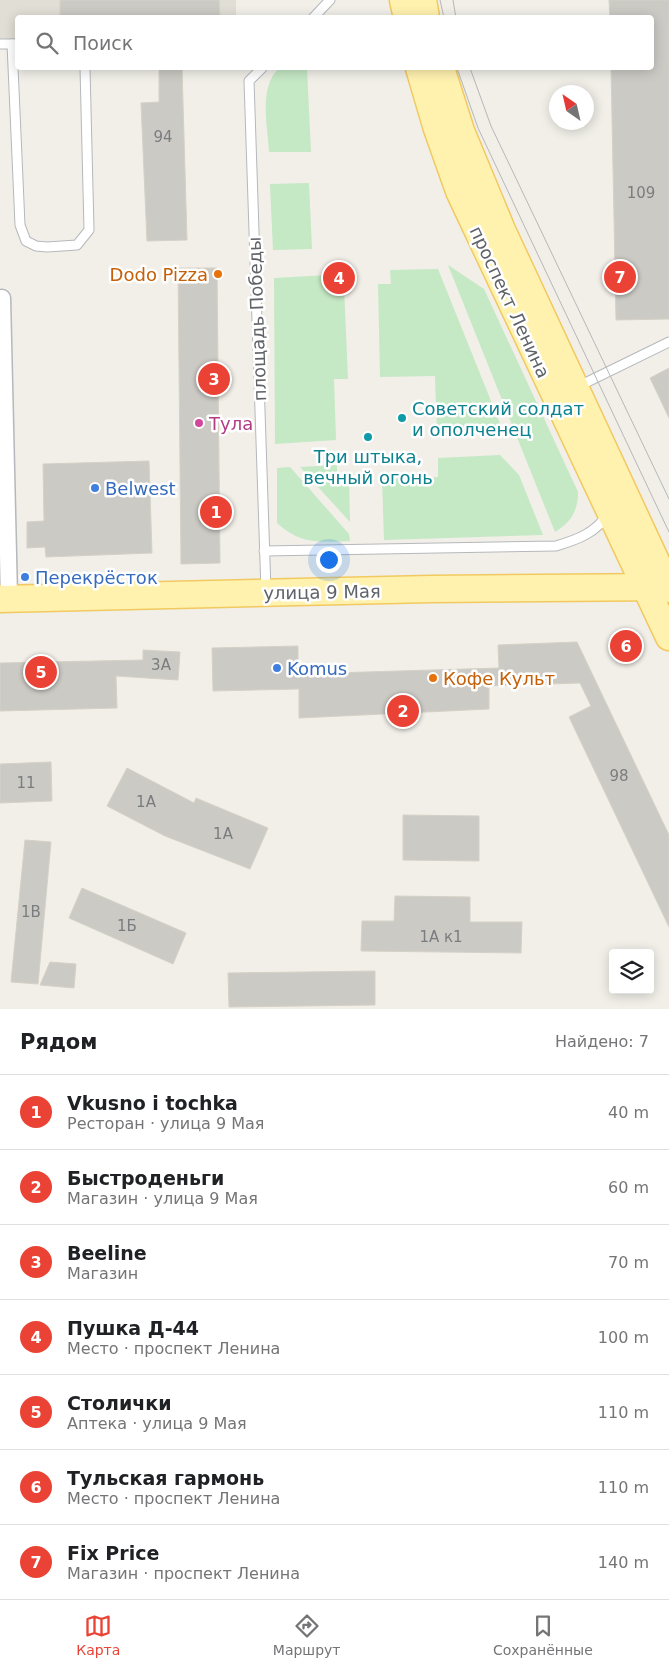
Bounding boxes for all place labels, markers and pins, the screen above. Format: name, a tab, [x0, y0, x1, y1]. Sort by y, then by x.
pin: 7	[604, 258, 636, 296]
pin: 4	[323, 259, 355, 297]
place label: Dodo Pizza	[110, 264, 208, 285]
marker: Dodo Pizza	[212, 268, 224, 280]
pin: 3	[198, 360, 230, 398]
place label: Советский солдат и ополченец	[412, 398, 584, 440]
marker: Советский солдат и ополченец	[396, 412, 408, 424]
place label: Тула	[208, 413, 253, 434]
marker: Тула	[193, 417, 205, 429]
marker: Три штыка, вечный огонь	[362, 431, 374, 443]
place label: Три штыка, вечный огонь	[303, 446, 433, 488]
place label: Belwest	[105, 478, 176, 499]
marker: Belwest	[89, 482, 101, 494]
pin: 1	[200, 493, 232, 531]
place label: Перекрёсток	[35, 567, 158, 588]
marker: Перекрёсток	[19, 571, 31, 583]
pin: 6	[610, 627, 642, 665]
pin: 5	[25, 653, 57, 691]
place label: Komus	[287, 658, 347, 679]
marker: Komus	[271, 662, 283, 674]
place label: Кофе Культ	[443, 668, 555, 689]
marker: Кофе Культ	[427, 672, 439, 684]
pin: 2	[387, 692, 419, 730]

